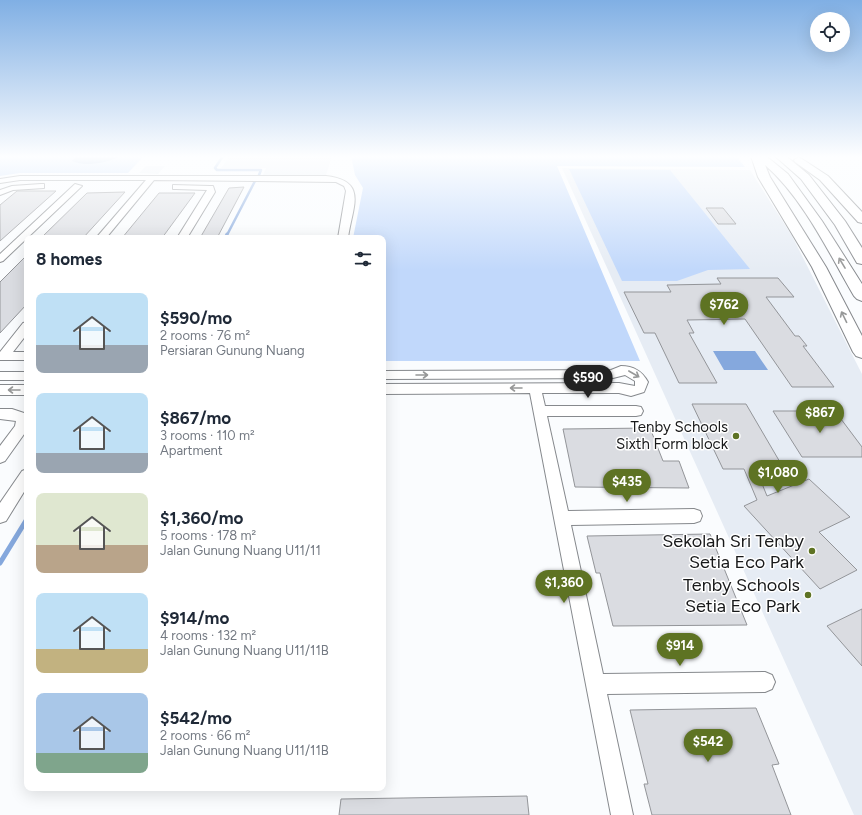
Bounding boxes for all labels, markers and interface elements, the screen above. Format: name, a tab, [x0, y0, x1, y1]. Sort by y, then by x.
map controls	[810, 12, 850, 52]
button: locate	[810, 12, 850, 52]
icon: filters	[352, 248, 374, 270]
text: 8 homes	[36, 249, 102, 269]
one-way arrow	[837, 257, 845, 269]
pin: $762	[700, 292, 748, 326]
text: $762	[709, 297, 739, 312]
text: $590/mo	[160, 308, 232, 328]
icon: home	[68, 309, 116, 357]
one-way arrow	[840, 311, 847, 323]
text: 2 rooms · 76 m²	[160, 328, 250, 343]
text: Persiaran Gunung Nuang	[160, 343, 305, 358]
pin: $590	[564, 365, 612, 399]
text: $590	[573, 370, 603, 385]
one-way arrow	[415, 371, 428, 379]
one-way arrow	[628, 371, 640, 379]
one-way arrow	[510, 384, 523, 392]
one-way arrow	[7, 386, 20, 394]
pin: $867	[796, 400, 844, 434]
text: $867	[805, 405, 835, 420]
text: $867/mo	[160, 408, 231, 428]
icon: home	[68, 409, 116, 457]
place label: Tenby Schools Sixth Form block	[616, 418, 729, 453]
text: 3 rooms · 110 m²	[160, 428, 255, 443]
marker: Tenby Schools Sixth Form block	[731, 431, 741, 441]
text: Apartment	[160, 443, 223, 458]
pin: $1,080	[745, 460, 811, 494]
text: $1,080	[758, 465, 798, 480]
pin: $435	[603, 469, 651, 503]
text: $435	[612, 474, 642, 489]
text: $1,360/mo	[160, 508, 243, 528]
icon: home	[68, 509, 116, 557]
text: 5 rooms · 178 m²	[160, 528, 256, 543]
place label: Sekolah Sri Tenby Setia Eco Park	[662, 530, 805, 573]
text: Jalan Gunung Nuang U11/11	[160, 543, 321, 558]
marker: Sekolah Sri Tenby Setia Eco Park	[807, 546, 817, 556]
pin: $1,360	[531, 570, 597, 604]
place label: Tenby Schools Setia Eco Park	[683, 574, 800, 617]
text: $1,360	[544, 575, 584, 590]
marker: Tenby Schools Setia Eco Park	[803, 590, 813, 600]
text: $914/mo	[160, 608, 229, 628]
icon: home	[68, 609, 116, 657]
text: 4 rooms · 132 m²	[160, 628, 256, 643]
pin: $914	[656, 633, 704, 667]
text: $914	[666, 638, 694, 653]
text: Jalan Gunung Nuang U11/11B	[160, 643, 329, 658]
text: $542/mo	[160, 708, 232, 728]
icon: home	[68, 709, 116, 757]
text: 2 rooms · 66 m²	[160, 728, 250, 743]
pin: $542	[684, 729, 732, 763]
text: $542	[693, 734, 723, 749]
text: Jalan Gunung Nuang U11/11B	[160, 743, 329, 758]

